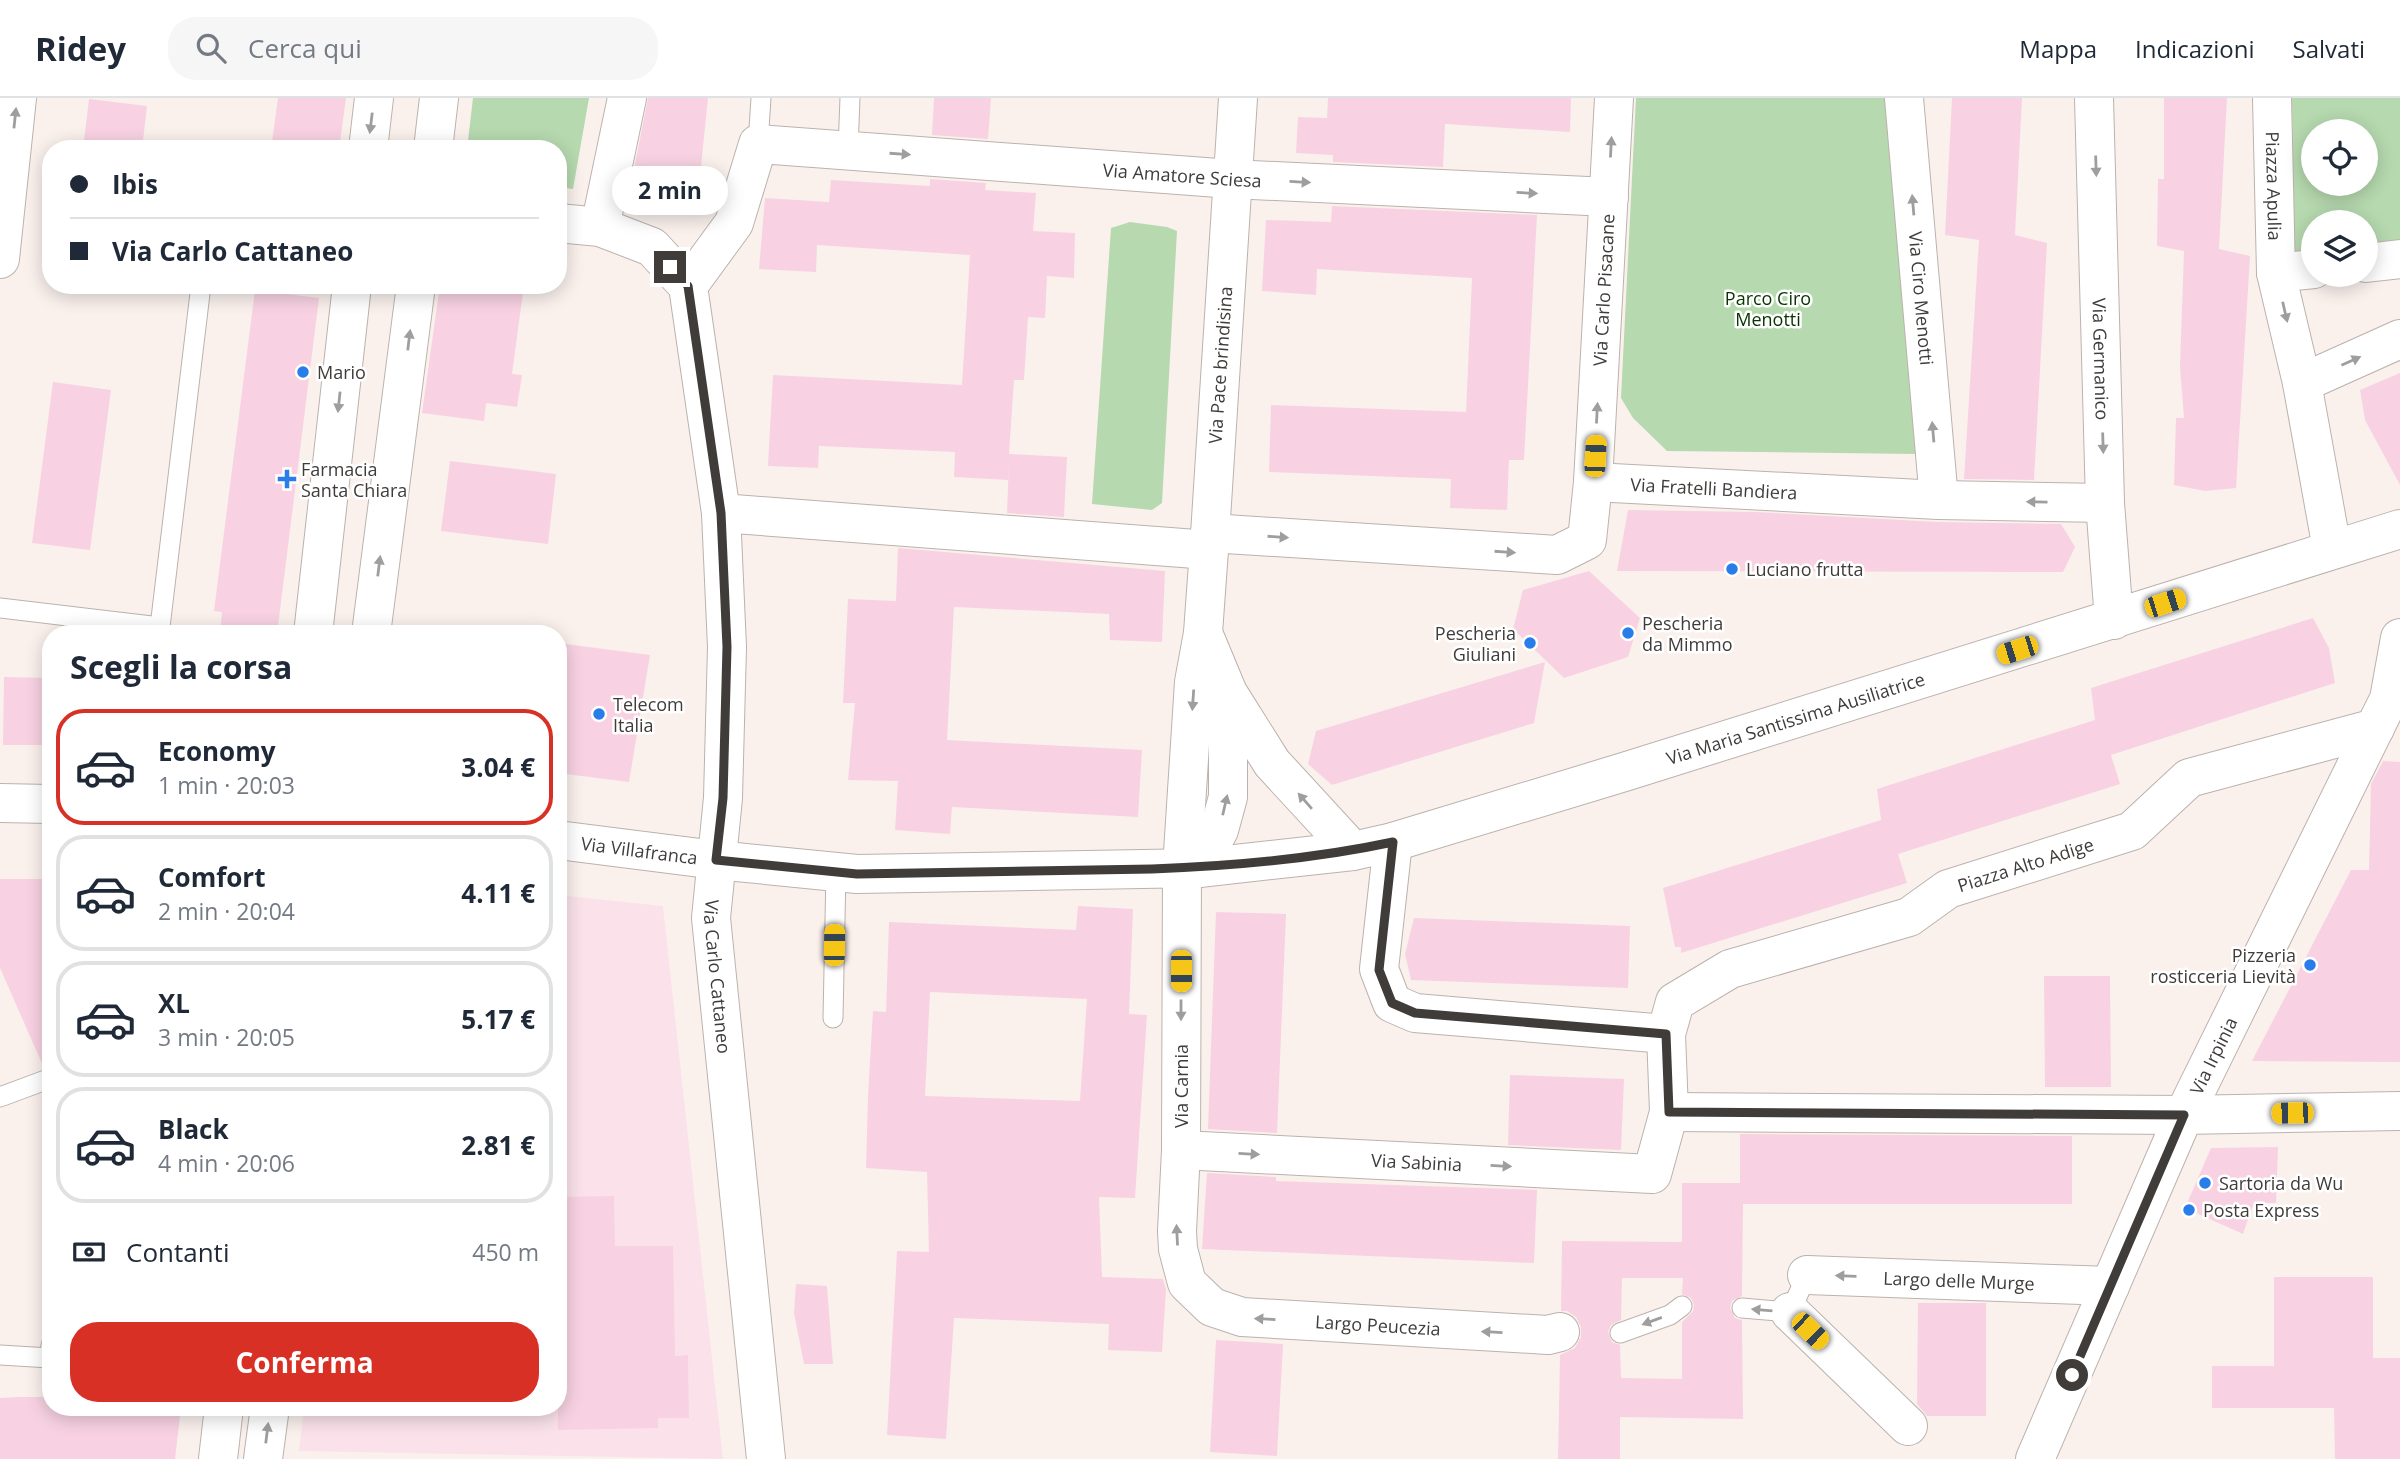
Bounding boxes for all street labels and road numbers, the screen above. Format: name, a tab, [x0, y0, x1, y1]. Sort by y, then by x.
street label: Piazza Apulia	[2261, 131, 2287, 241]
street label: Via Amatore Sciesa	[1102, 157, 1262, 192]
street label: Via Carlo Pisacane	[1587, 213, 1620, 367]
street label: Via Ciro Menotti	[1904, 230, 1939, 366]
street label: Via Pace brindisina	[1203, 285, 1237, 445]
street label: Via Germanico	[2087, 297, 2115, 420]
street label: Via Fratelli Bandiera	[1630, 472, 1798, 505]
street label: Via Maria Santissima Ausiliatrice	[1663, 667, 1928, 770]
street label: Via Villafranca	[580, 831, 699, 870]
street label: Piazza Alto Adige	[1954, 832, 2097, 897]
street label: Via Carlo Cattaneo	[699, 898, 737, 1055]
street label: Via Irpinia	[2184, 1013, 2242, 1098]
street label: Via Carnia	[1169, 1044, 1193, 1128]
street label: Via Sabinia	[1371, 1148, 1463, 1176]
street label: Largo delle Murge	[1883, 1266, 2035, 1295]
street label: Largo Peucezia	[1314, 1309, 1441, 1341]

